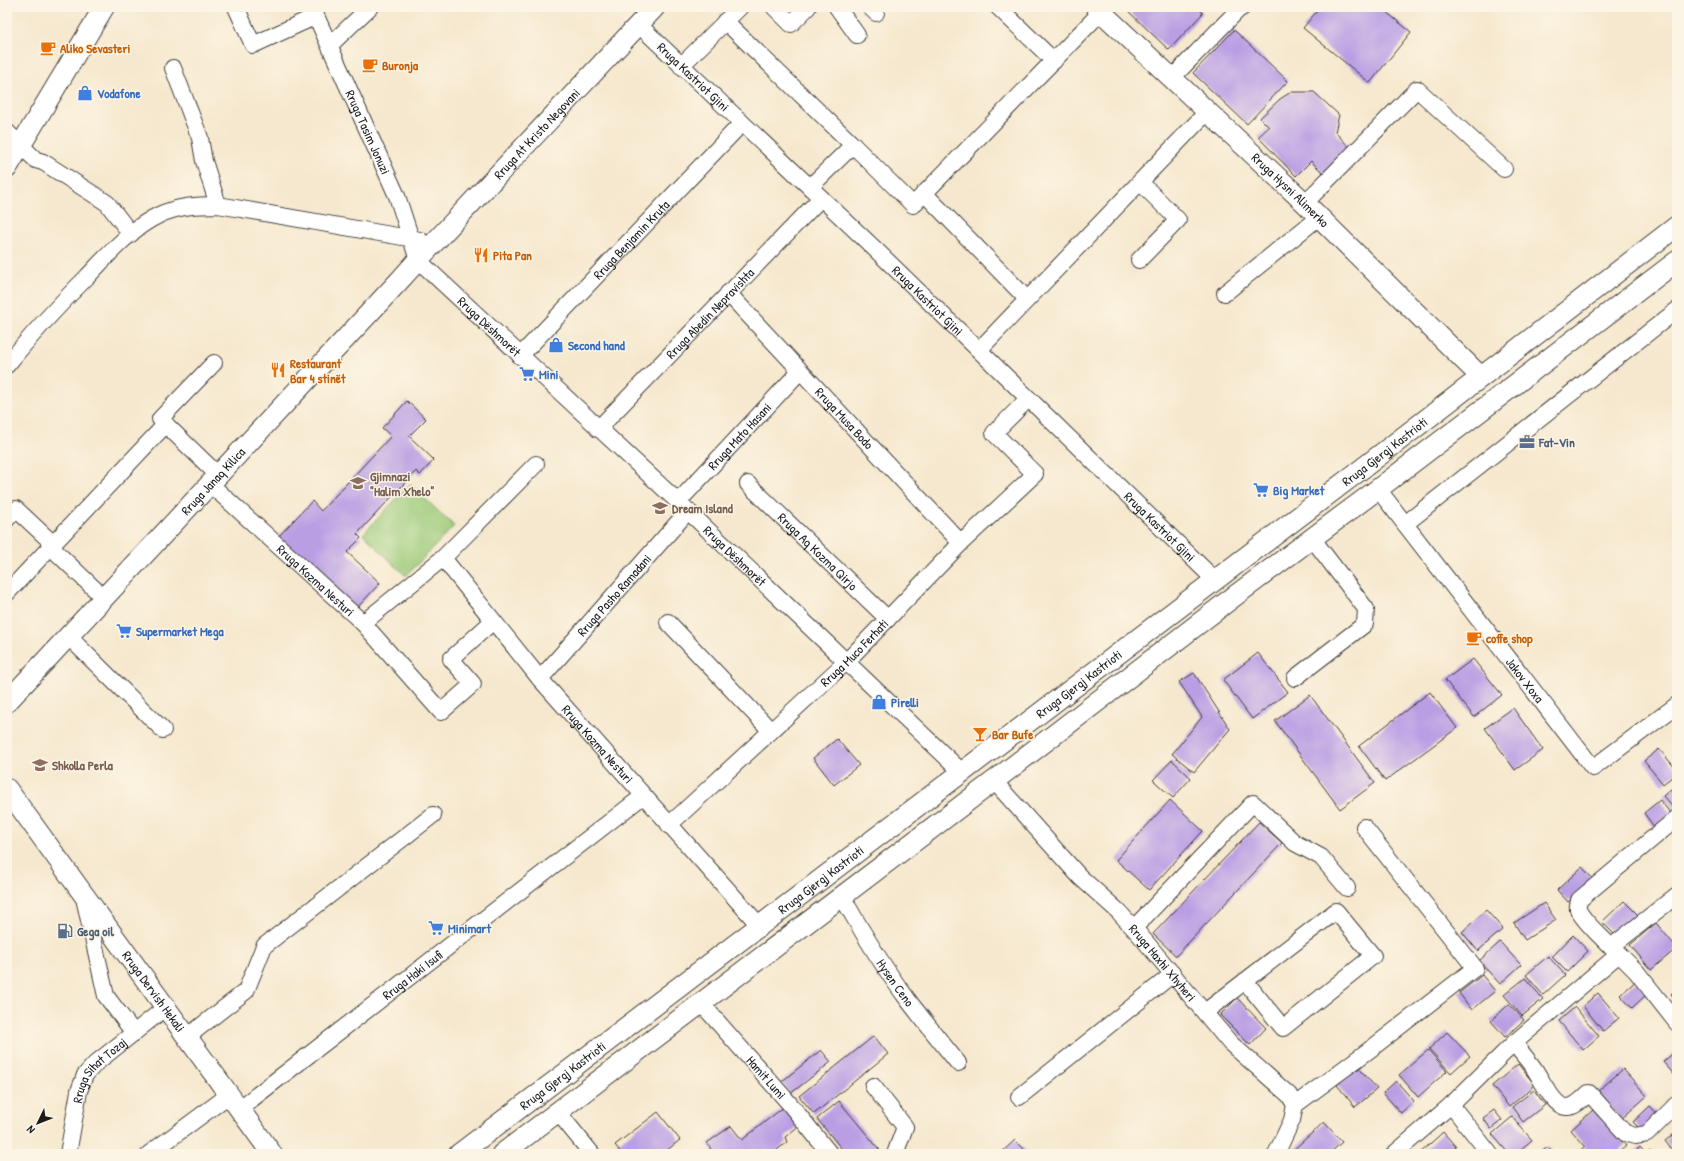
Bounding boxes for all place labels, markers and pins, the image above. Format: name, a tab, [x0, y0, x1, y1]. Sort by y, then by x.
cafe icon: Aliko Sevasteri	[39, 39, 57, 57]
place label: Aliko Sevasteri	[60, 39, 130, 57]
cafe icon: Buronja	[361, 56, 379, 74]
place label: Buronja	[382, 56, 419, 74]
shop icon: Vodafone	[76, 84, 94, 102]
place label: Vodafone	[97, 84, 141, 102]
restaurant icon: Pita Pan	[472, 246, 490, 264]
place label: Pita Pan	[493, 246, 532, 264]
shop icon: Second hand	[547, 336, 565, 354]
place label: Second hand	[568, 336, 626, 354]
place label: Restaurant Bar 4 stinët	[290, 354, 346, 387]
restaurant icon: Restaurant Bar 4 stinët	[269, 361, 287, 379]
supermarket icon: Mini	[518, 365, 536, 383]
place label: Mini	[539, 365, 559, 383]
office icon: Fat-Vin	[1518, 433, 1536, 451]
place label: Fat-Vin	[1538, 433, 1575, 451]
place label: Gjimnazi "Halim Xhelo"	[370, 467, 434, 500]
school or university icon: Gjimnazi "Halim Xhelo"	[349, 474, 367, 492]
supermarket icon: Big Market	[1252, 481, 1270, 499]
place label: Big Market	[1273, 481, 1325, 500]
school or university icon: Dream Island	[651, 499, 669, 517]
place label: Dream Island	[672, 499, 734, 517]
supermarket icon: Supermarket Mega	[115, 622, 133, 640]
place label: Supermarket Mega	[136, 622, 225, 641]
cafe icon: coffe shop	[1465, 629, 1483, 647]
place label: coffe shop	[1486, 629, 1533, 648]
shop icon: Pirelli	[870, 693, 888, 711]
place label: Pirelli	[891, 693, 919, 711]
bar icon: Bar Bufe	[971, 725, 989, 743]
place label: Bar Bufe	[992, 725, 1034, 743]
school or university icon: Shkolla Perla	[31, 756, 49, 774]
place label: Shkolla Perla	[52, 756, 114, 774]
supermarket icon: Minimart	[427, 919, 445, 937]
place label: Minimart	[448, 919, 491, 937]
fuel station icon: Gega oil	[56, 922, 74, 940]
place label: Gega oil	[77, 922, 114, 941]

